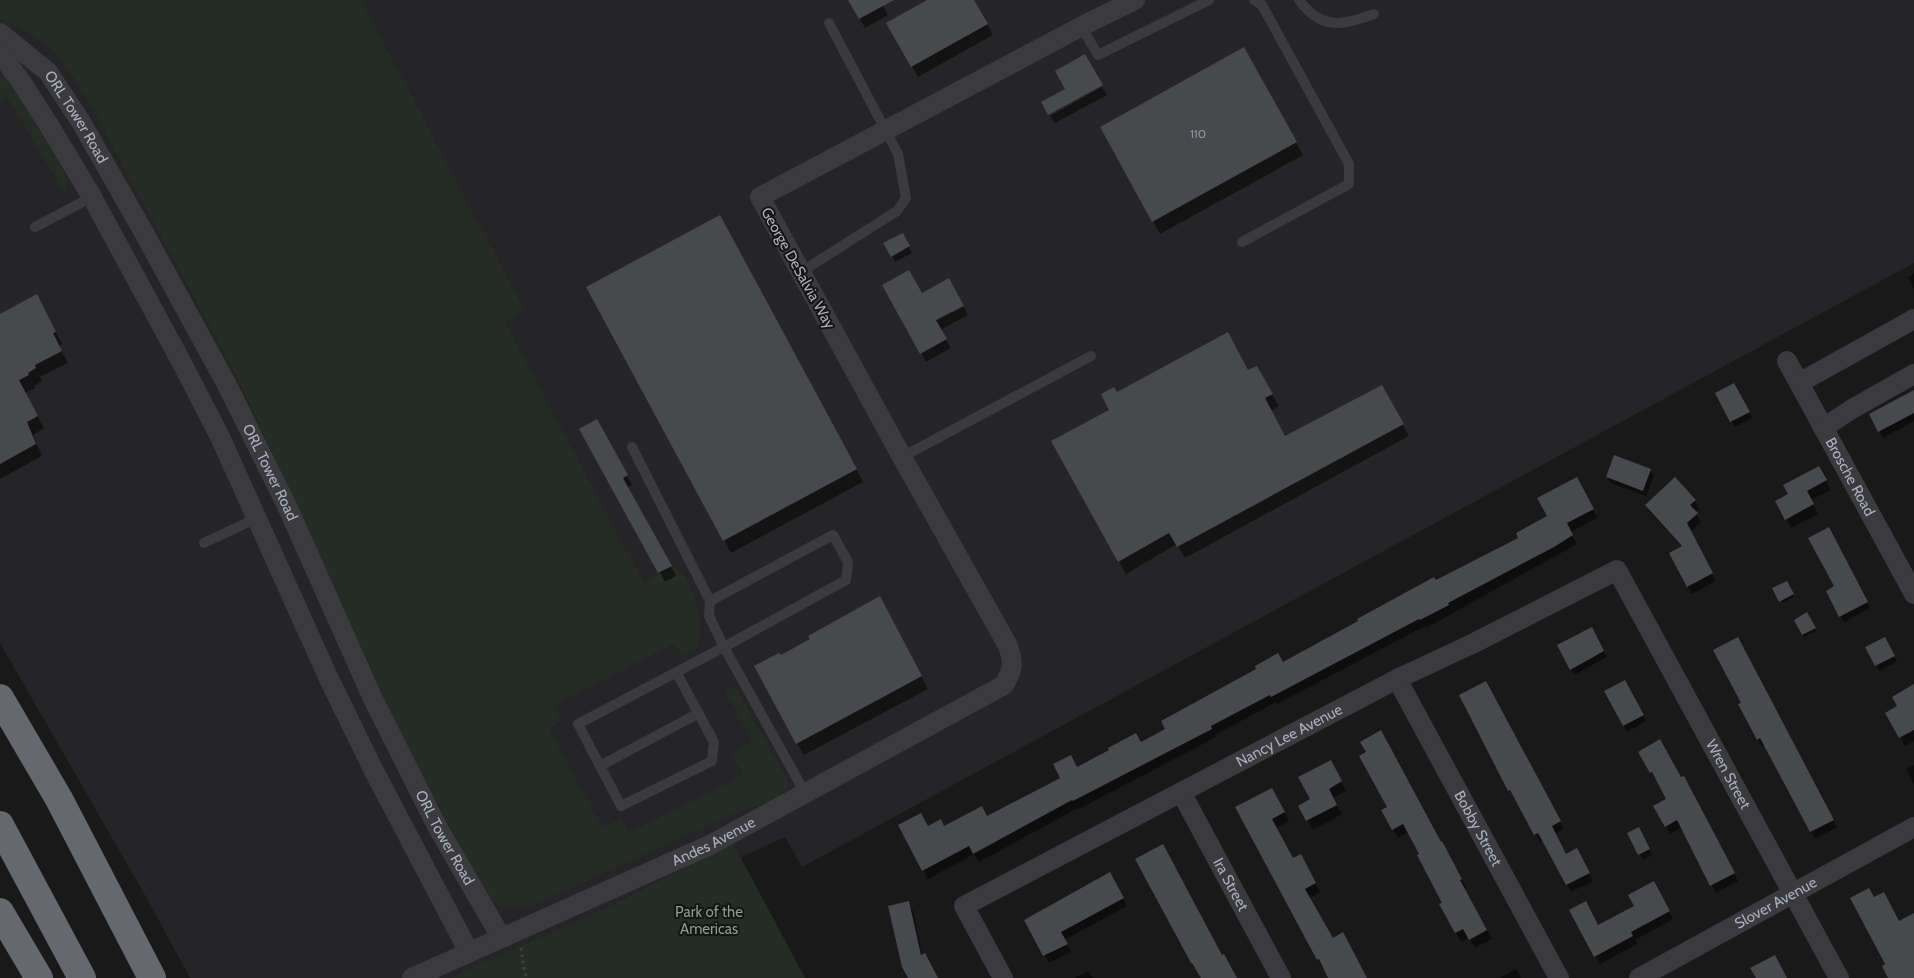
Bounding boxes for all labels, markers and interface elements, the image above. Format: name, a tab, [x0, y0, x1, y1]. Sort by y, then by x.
street label: ORL Tower Road	[41, 67, 112, 167]
house number: 110	[1190, 126, 1206, 141]
street label: George DeSalvia Way	[757, 204, 839, 332]
street label: ORL Tower Road	[239, 421, 301, 524]
street label: Brosche Road	[1822, 435, 1879, 519]
street label: Nancy Lee Avenue	[1233, 700, 1346, 771]
street label: Wren Street	[1702, 737, 1754, 812]
street label: ORL Tower Road	[411, 787, 478, 888]
street label: Bobby Street	[1450, 788, 1506, 869]
street label: Andes Avenue	[669, 813, 759, 870]
street label: Ira Street	[1209, 855, 1252, 914]
street label: Slover Avenue	[1732, 873, 1820, 933]
park label: Park of the Americas	[675, 903, 743, 938]

